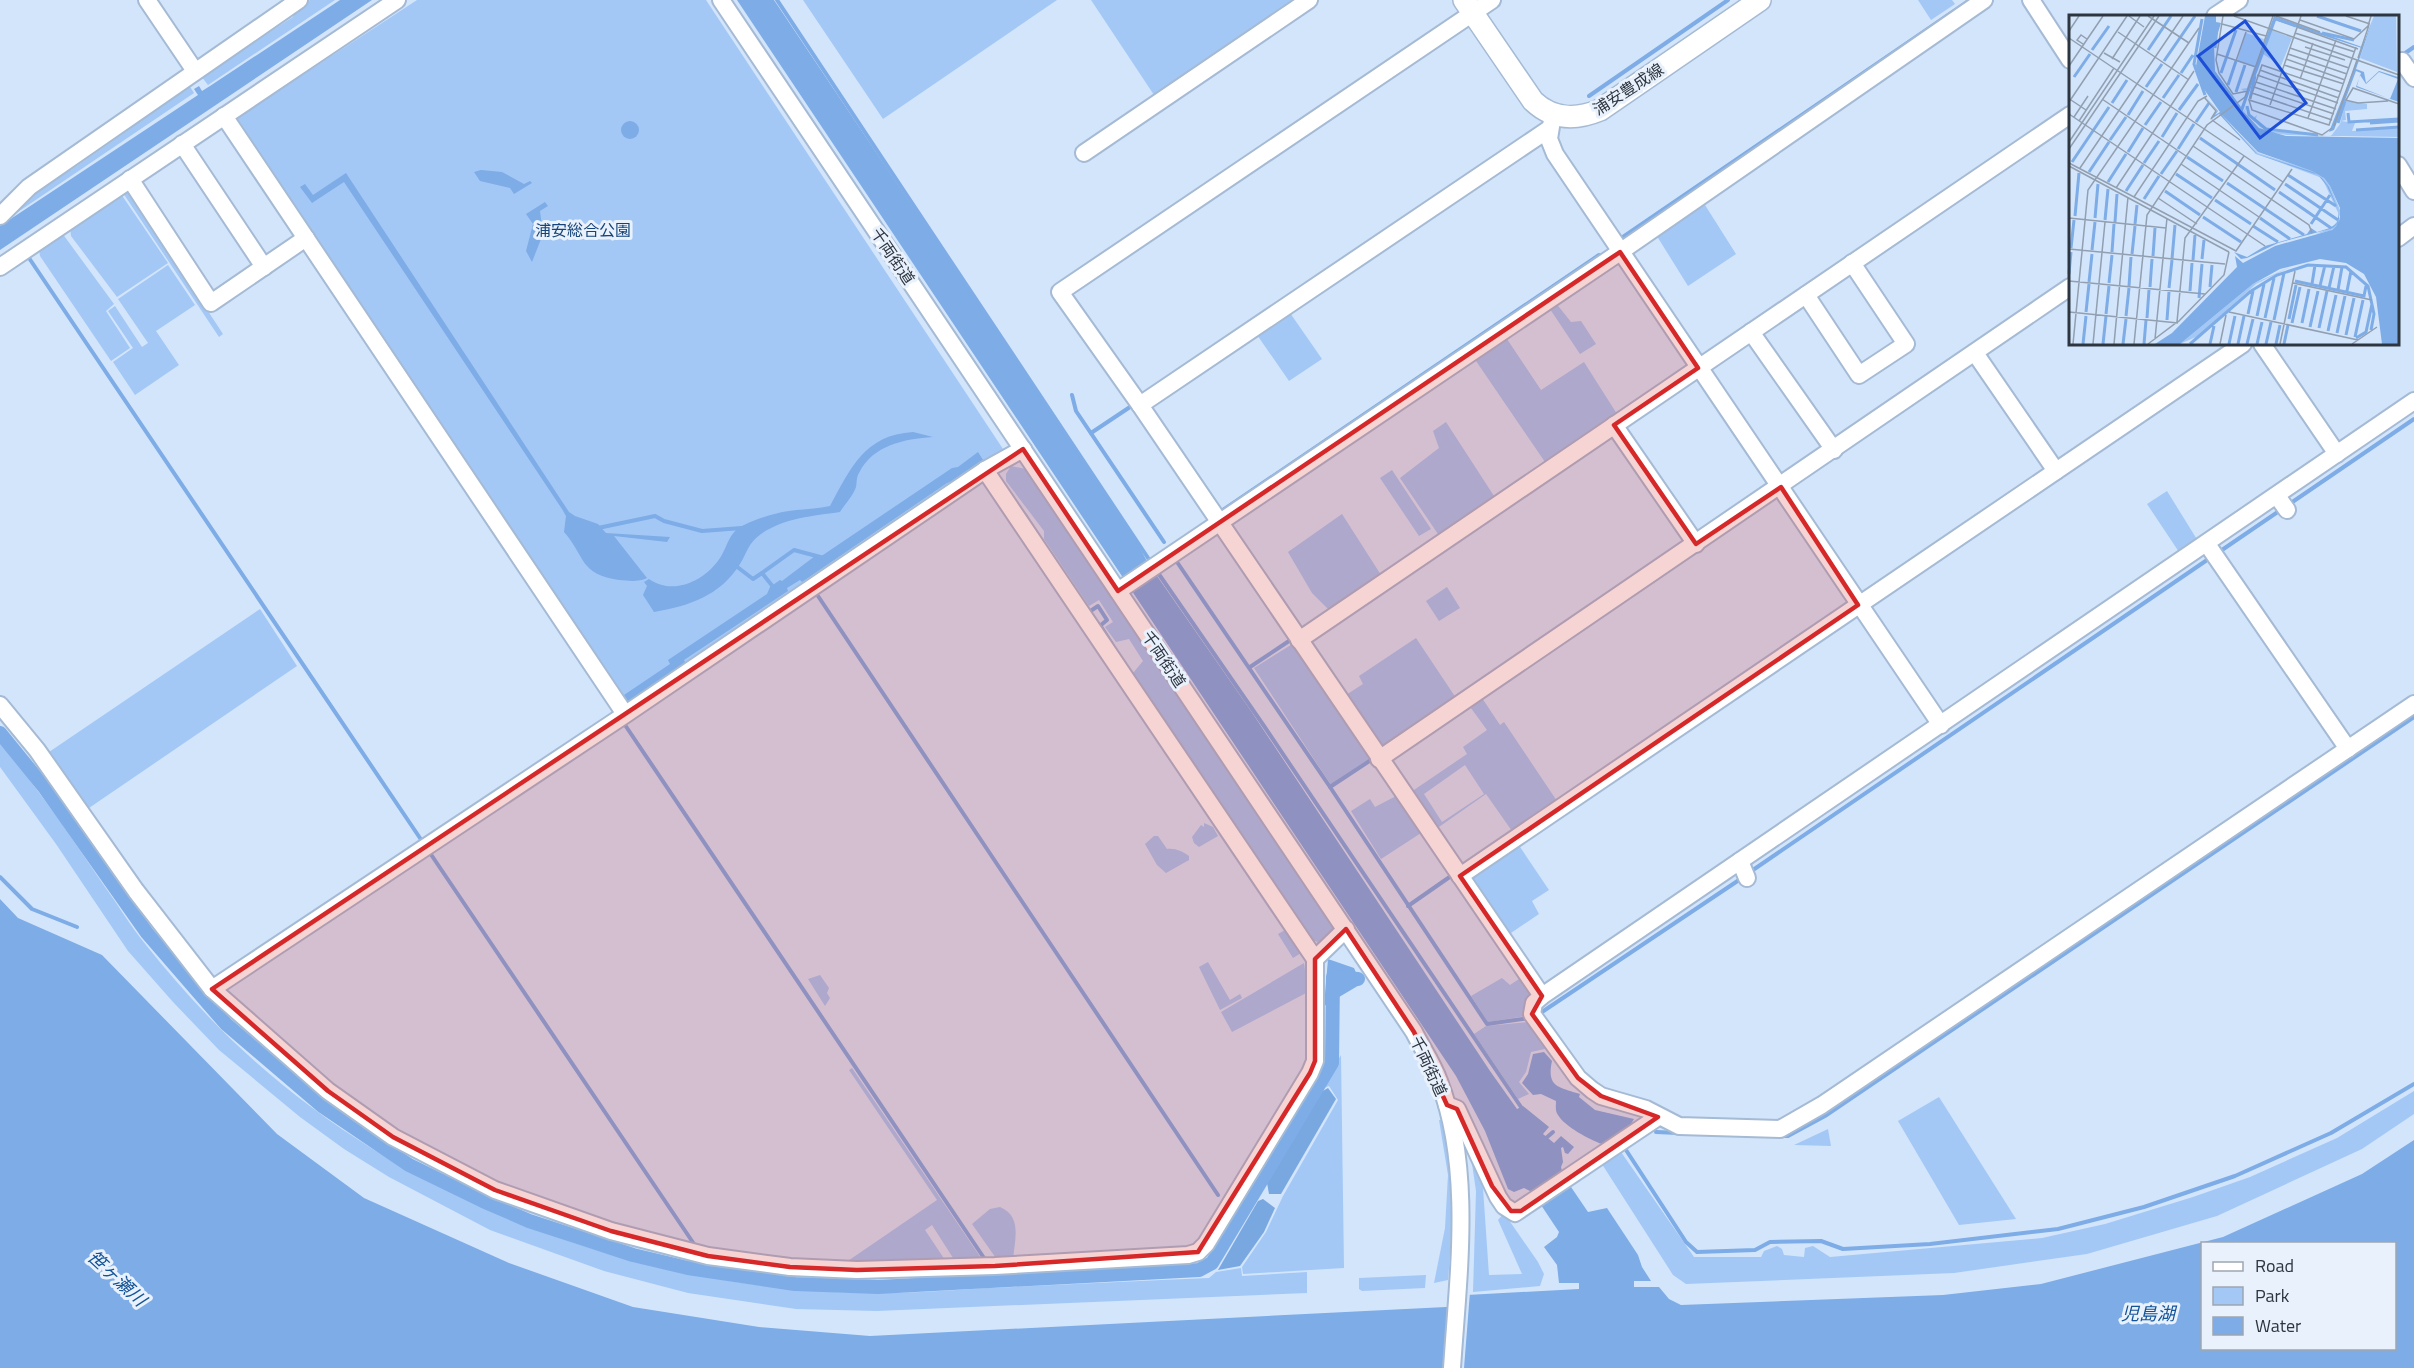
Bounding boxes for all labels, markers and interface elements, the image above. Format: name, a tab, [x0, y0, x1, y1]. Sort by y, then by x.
inset map	[2069, 15, 2399, 345]
street label: 浦安豊成線	[1588, 57, 1668, 121]
park label: 浦安総合公園	[535, 218, 631, 242]
street label: 千両街道	[865, 223, 921, 289]
street label: 千両街道	[1136, 626, 1192, 692]
street label: 千両街道	[1405, 1032, 1453, 1100]
legend	[2201, 1242, 2396, 1350]
water label: 笹ヶ瀬川	[81, 1244, 154, 1314]
text: Road	[2255, 1252, 2294, 1279]
text: Park	[2255, 1282, 2290, 1309]
water label: 児島湖	[2121, 1300, 2178, 1327]
text: Water	[2255, 1312, 2301, 1339]

